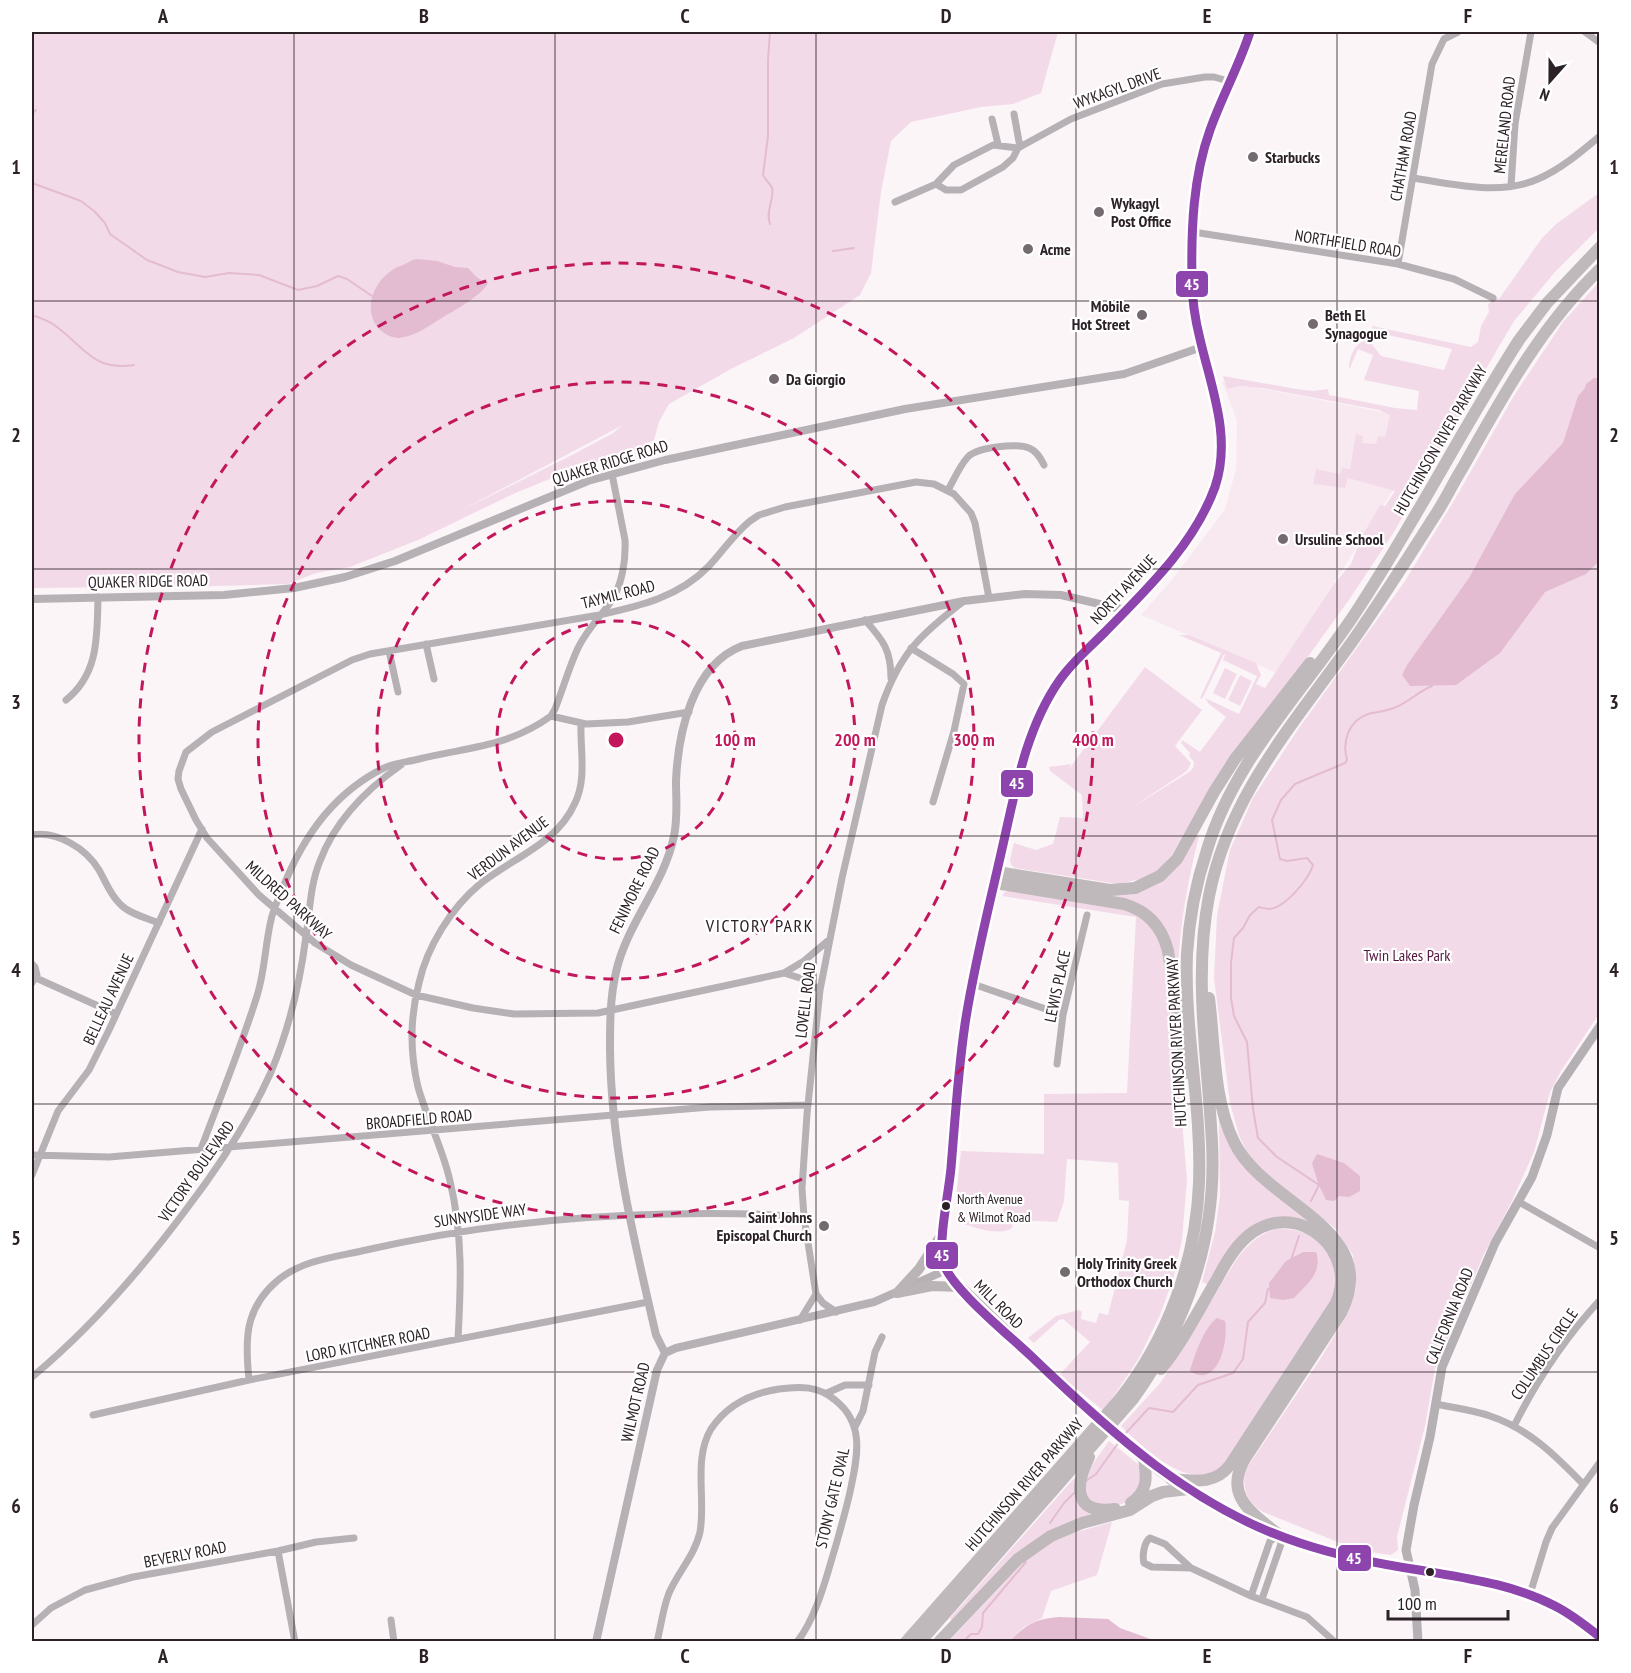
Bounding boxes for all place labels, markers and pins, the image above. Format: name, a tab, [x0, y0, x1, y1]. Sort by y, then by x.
place label: Starbucks	[1265, 147, 1320, 167]
marker: Starbucks	[1246, 150, 1260, 164]
place label: Wykagyl Post Office	[1110, 193, 1171, 231]
marker: Wykagyl Post Office	[1092, 205, 1106, 219]
place label: Acme	[1039, 239, 1071, 259]
marker: Acme	[1021, 242, 1035, 256]
place label: Mobile Hot Street	[1072, 296, 1130, 334]
place label: Beth El Synagogue	[1325, 305, 1388, 343]
marker: Mobile Hot Street	[1135, 308, 1149, 322]
marker: Beth El Synagogue	[1306, 317, 1320, 331]
place label: Da Giorgio	[786, 369, 846, 389]
marker: Da Giorgio	[767, 372, 781, 386]
place label: Ursuline School	[1295, 529, 1384, 549]
marker: Ursuline School	[1276, 532, 1290, 546]
centre of rings	[606, 730, 626, 750]
place label: North Avenue & Wilmot Road	[957, 1190, 1031, 1226]
marker: North Avenue & Wilmot Road	[940, 1200, 952, 1212]
place label: Saint Johns Episcopal Church	[716, 1207, 812, 1245]
marker: Saint Johns Episcopal Church	[817, 1219, 831, 1233]
place label: Holy Trinity Greek Orthodox Church	[1077, 1253, 1177, 1291]
marker: Holy Trinity Greek Orthodox Church	[1058, 1265, 1072, 1279]
unlabelled marker	[1424, 1566, 1436, 1578]

